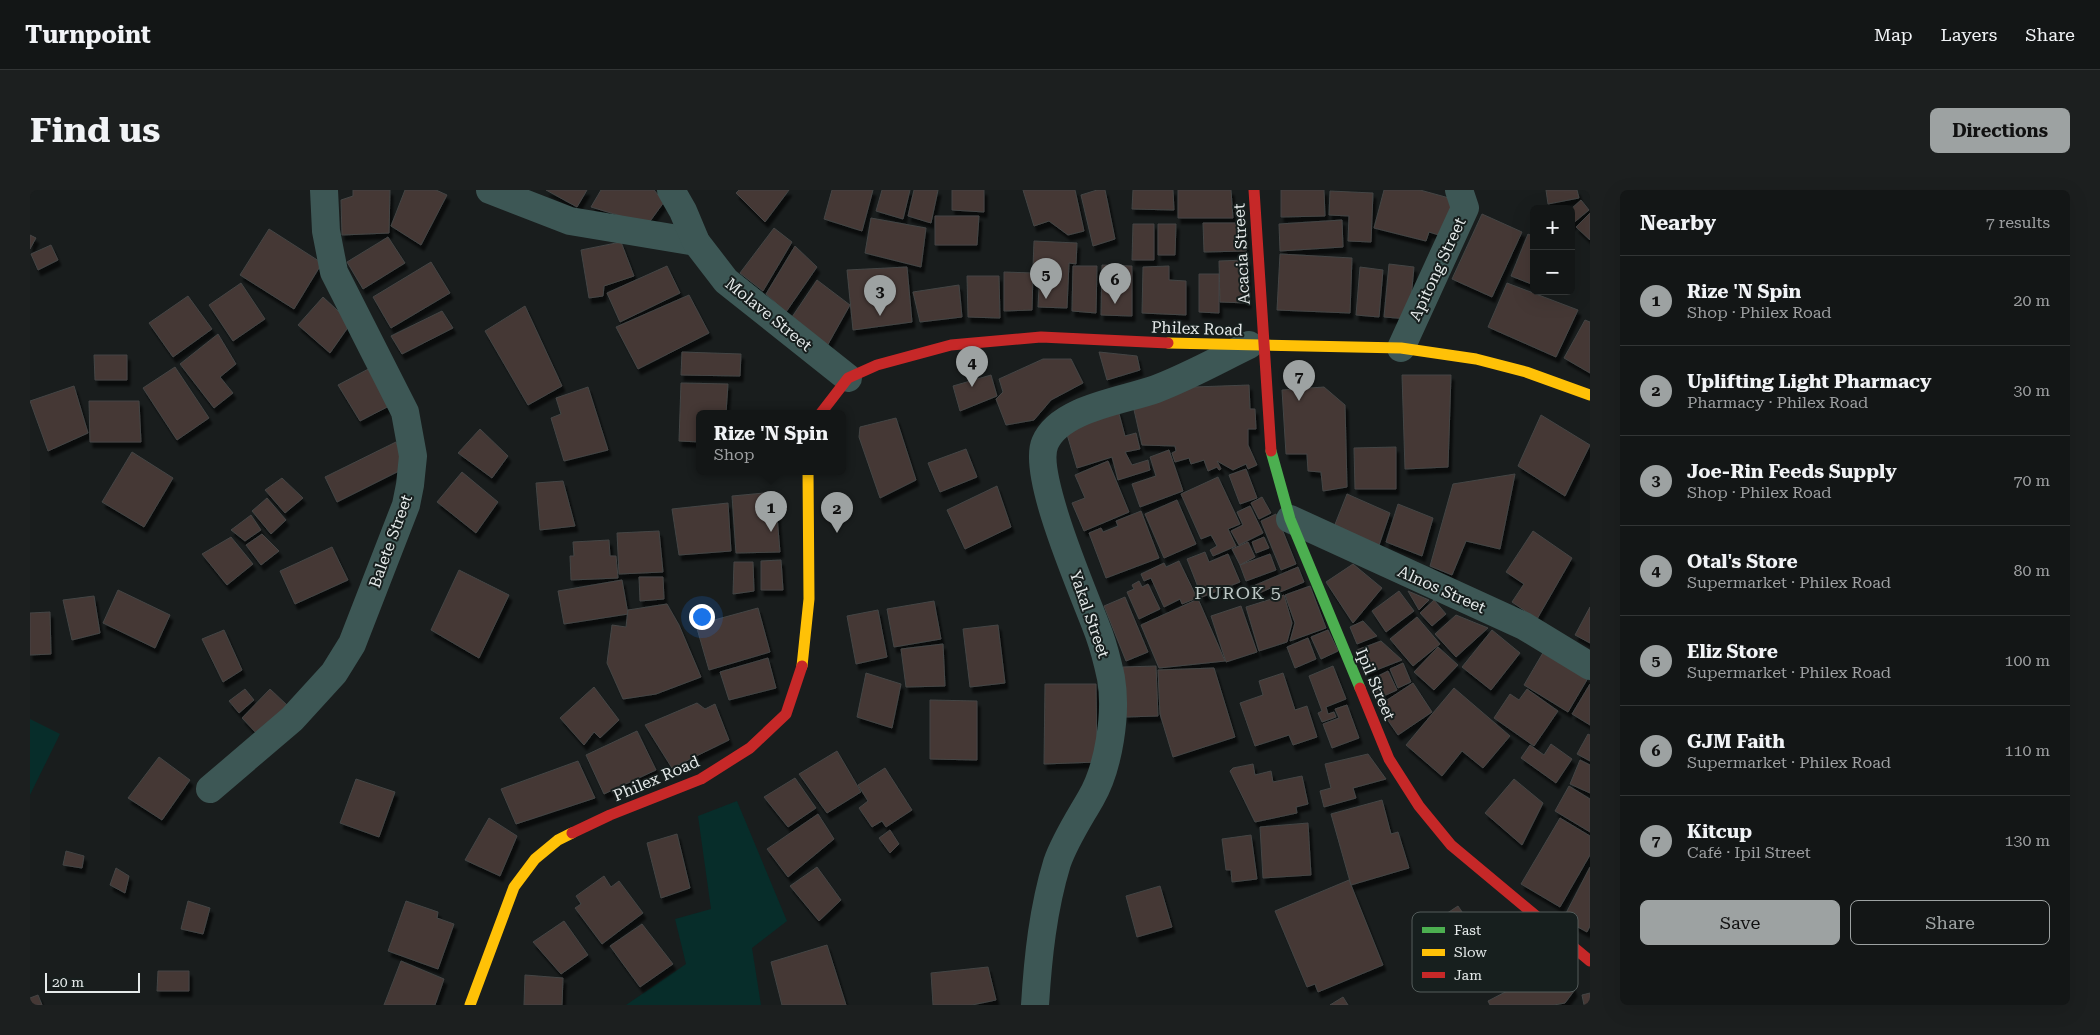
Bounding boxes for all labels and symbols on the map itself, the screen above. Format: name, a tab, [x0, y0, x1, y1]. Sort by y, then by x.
street label: Acacia Street	[1229, 203, 1254, 305]
street label: Apitong Street	[1405, 215, 1470, 324]
pin: 5	[1030, 258, 1062, 299]
pin: 6	[1099, 263, 1131, 304]
street label: Molave Street	[722, 274, 816, 355]
pin: 3	[864, 275, 896, 316]
street label: Philex Road	[1151, 317, 1243, 340]
pin: 4	[956, 346, 988, 387]
pin: 7	[1283, 360, 1315, 401]
pin: 1	[755, 491, 787, 532]
street label: Balete Street	[365, 492, 416, 590]
pin: 2	[821, 492, 853, 533]
street label: Alnos Street	[1395, 562, 1489, 617]
street label: Yakal Street	[1066, 568, 1113, 661]
district label: PUROK 5	[1194, 582, 1282, 603]
your location	[689, 604, 715, 630]
street label: Ipil Street	[1352, 645, 1399, 723]
street label: Philex Road	[610, 752, 702, 805]
legend	[1412, 912, 1578, 992]
text: Fast	[1454, 922, 1481, 938]
text: Slow	[1454, 944, 1487, 960]
text: Jam	[1454, 967, 1482, 983]
scale bar	[45, 970, 140, 993]

